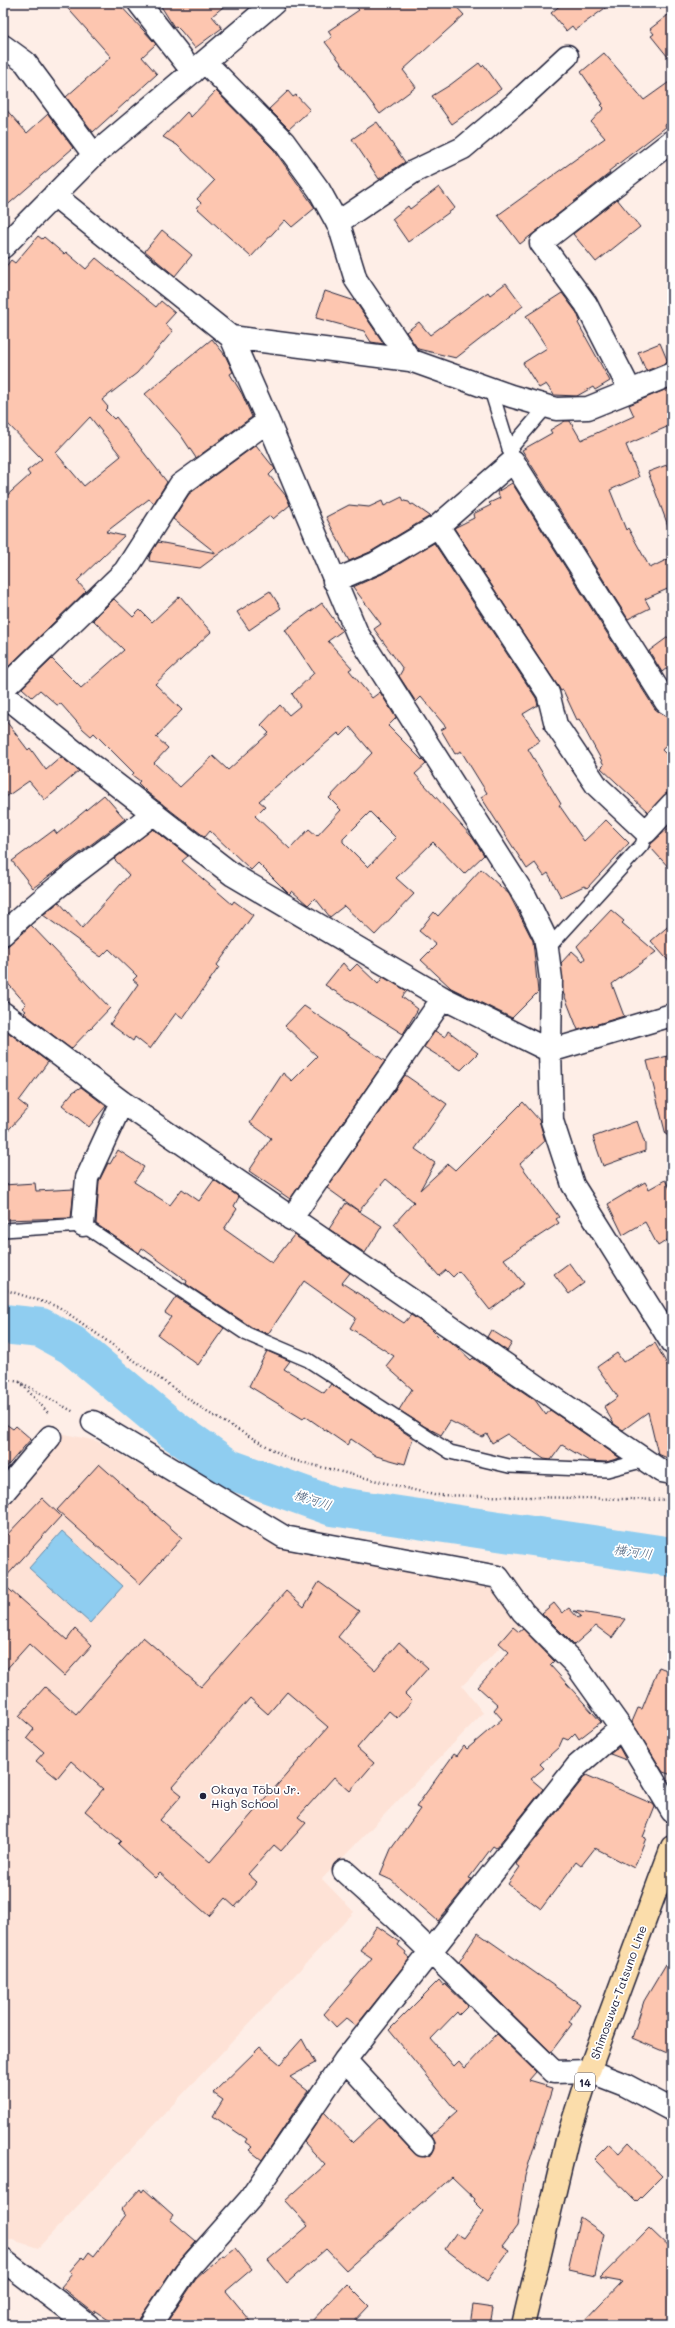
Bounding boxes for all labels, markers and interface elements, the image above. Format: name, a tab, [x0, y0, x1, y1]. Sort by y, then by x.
water label: 横河川	[292, 1485, 334, 1513]
water label: 横河川	[612, 1540, 654, 1562]
place label: Okaya Tōbu Jr. High School	[211, 1781, 300, 1811]
marker: Okaya Tōbu Jr. High School	[198, 1791, 208, 1801]
street label: Shimosuwa-Tatsuno Line	[586, 1923, 650, 2061]
road number: 14	[575, 2073, 595, 2091]

